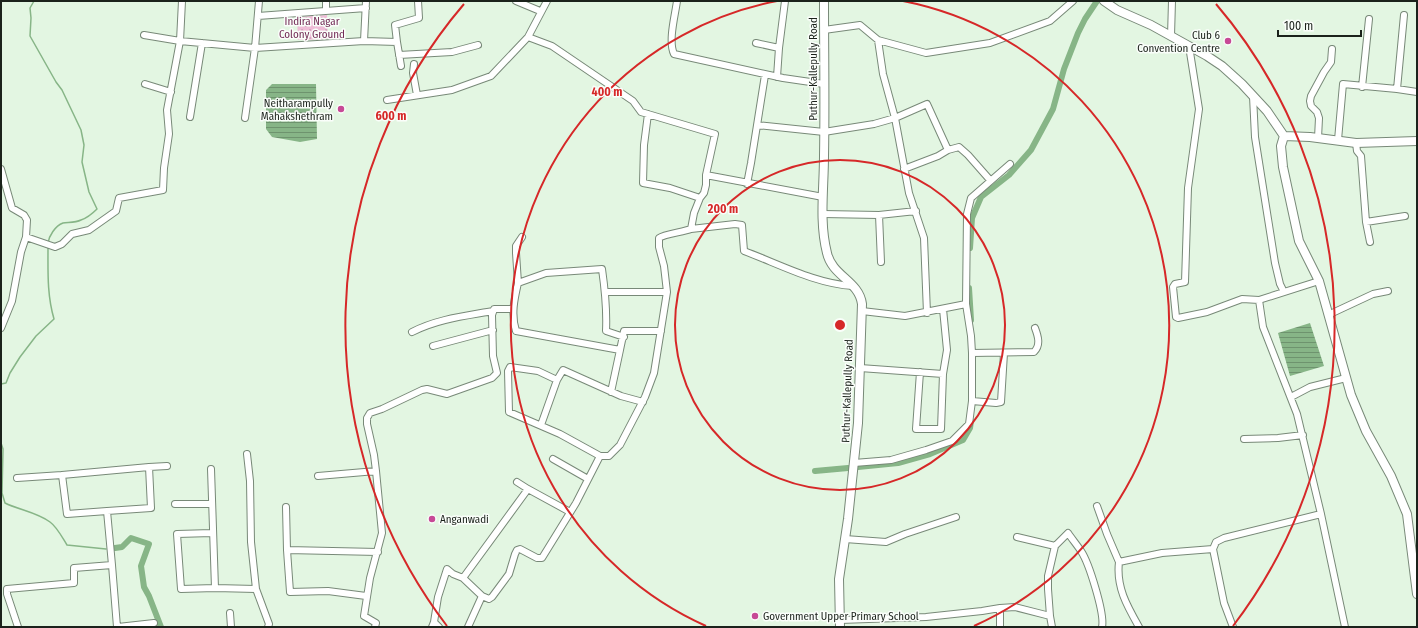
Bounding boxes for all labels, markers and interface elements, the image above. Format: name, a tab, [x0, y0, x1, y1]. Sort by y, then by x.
scale bar	[1278, 12, 1361, 38]
park label: Indira Nagar Colony Ground	[279, 15, 345, 41]
street label: Puthur-Kallepully Road	[807, 17, 820, 121]
text: 100 m	[1284, 19, 1313, 33]
place label: Club 6 Convention Centre	[1137, 29, 1221, 55]
marker: Club 6 Convention Centre	[1223, 36, 1233, 46]
text: 400 m	[592, 85, 622, 99]
place label: Neitharampully Mahakshethram	[261, 97, 333, 123]
marker: Neitharampully Mahakshethram	[336, 104, 346, 114]
text: 600 m	[375, 109, 407, 123]
text: 200 m	[707, 202, 738, 216]
centre of rings	[833, 318, 847, 332]
street label: Puthur-Kallepully Road	[839, 339, 856, 443]
place label: Anganwadi	[440, 513, 489, 526]
marker: Anganwadi	[427, 514, 437, 524]
place label: Government Upper Primary School	[763, 610, 919, 623]
marker: Government Upper Primary School	[750, 611, 760, 621]

